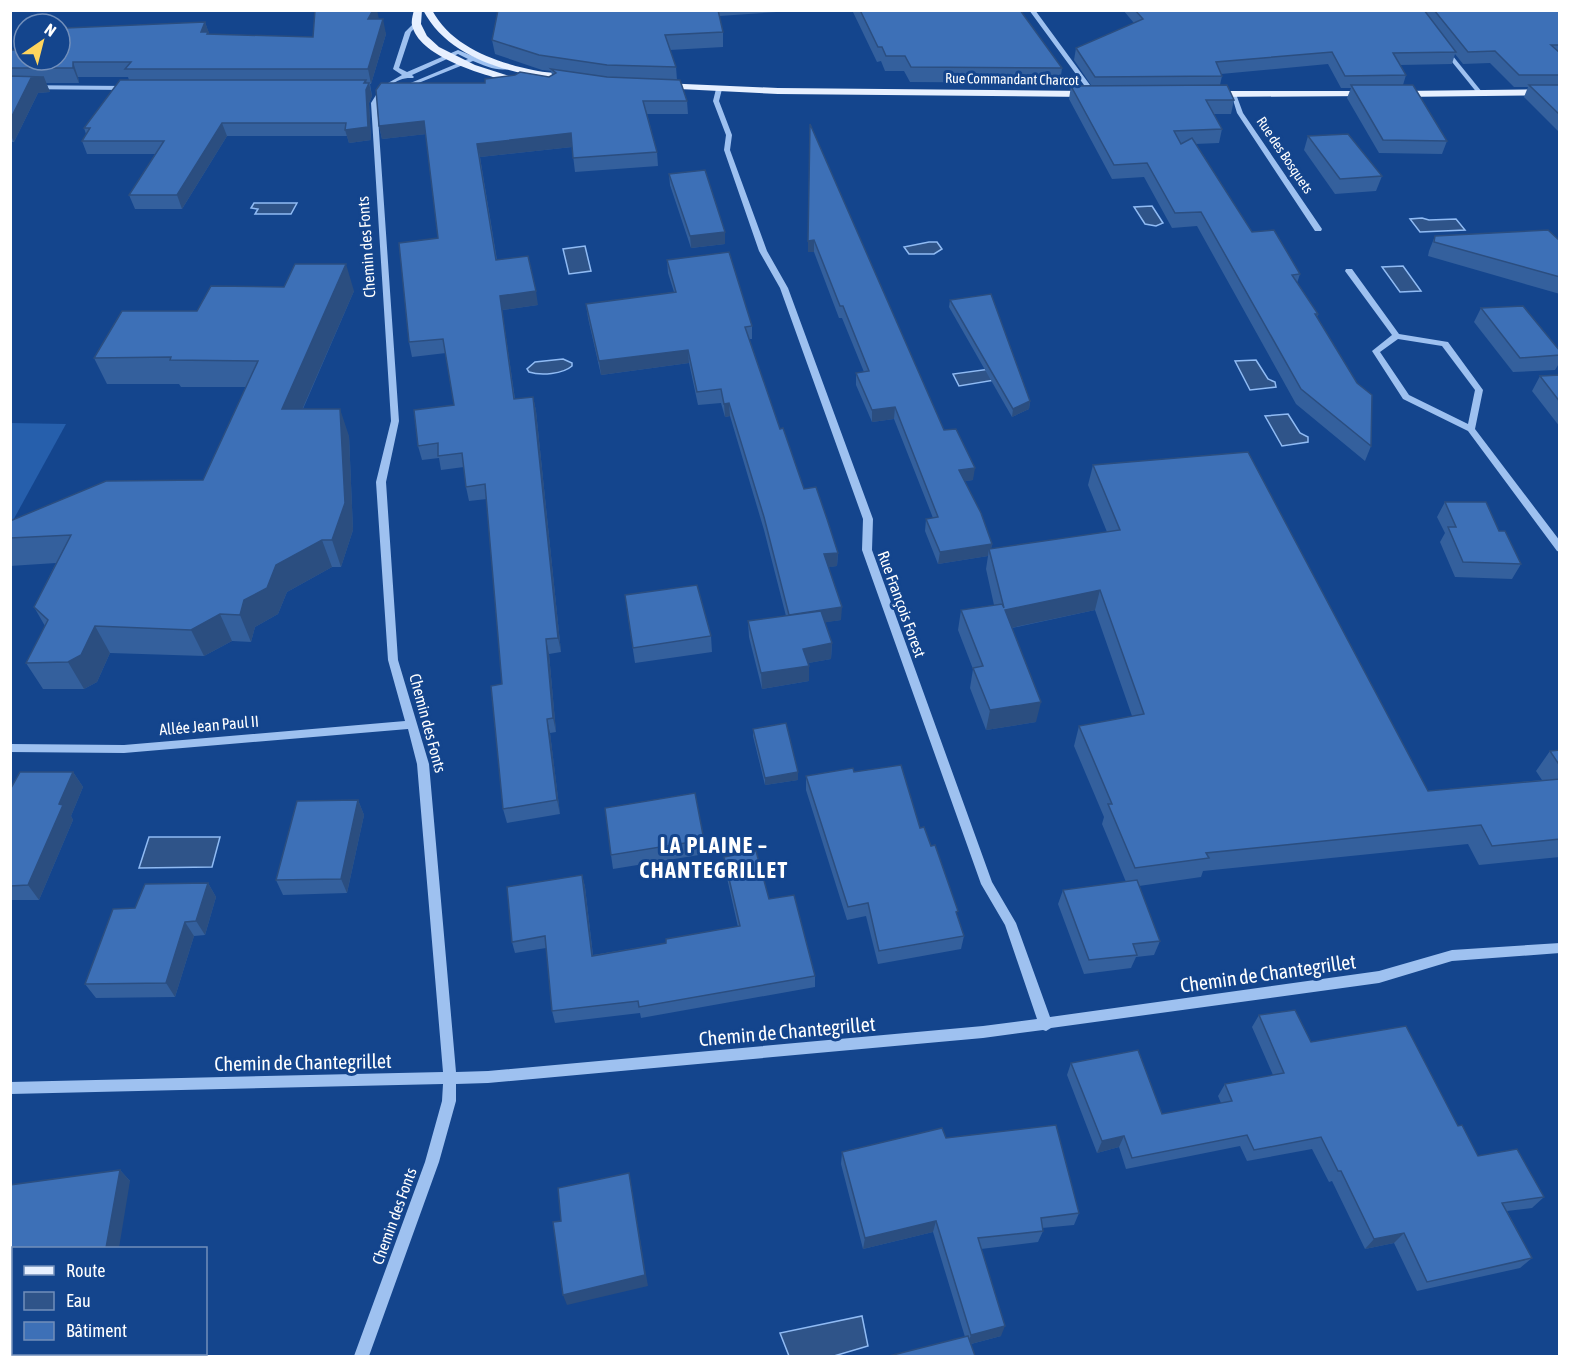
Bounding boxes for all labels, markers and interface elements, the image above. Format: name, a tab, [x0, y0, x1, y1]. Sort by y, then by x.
north arrow	[12, 12, 72, 72]
text: N	[42, 20, 60, 40]
street label: Rue Commandant Charcot	[945, 70, 1079, 88]
street label: Rue des Bosquets	[1254, 114, 1316, 196]
street label: Chemin des Fonts	[353, 195, 379, 298]
street label: Rue François Forest	[873, 548, 930, 660]
street label: Chemin des Fonts	[406, 672, 450, 775]
street label: Allée Jean Paul II	[158, 712, 260, 738]
district label: LA PLAINE – CHANTEGRILLET	[639, 832, 789, 883]
street label: Chemin de Chantegrillet	[1179, 949, 1358, 997]
street label: Chemin de Chantegrillet	[698, 1012, 877, 1050]
street label: Chemin de Chantegrillet	[214, 1049, 392, 1075]
street label: Chemin des Fonts	[368, 1165, 420, 1267]
legend	[12, 1247, 207, 1355]
text: Route	[66, 1260, 105, 1281]
text: Eau	[66, 1290, 91, 1311]
text: Bâtiment	[66, 1320, 127, 1341]

